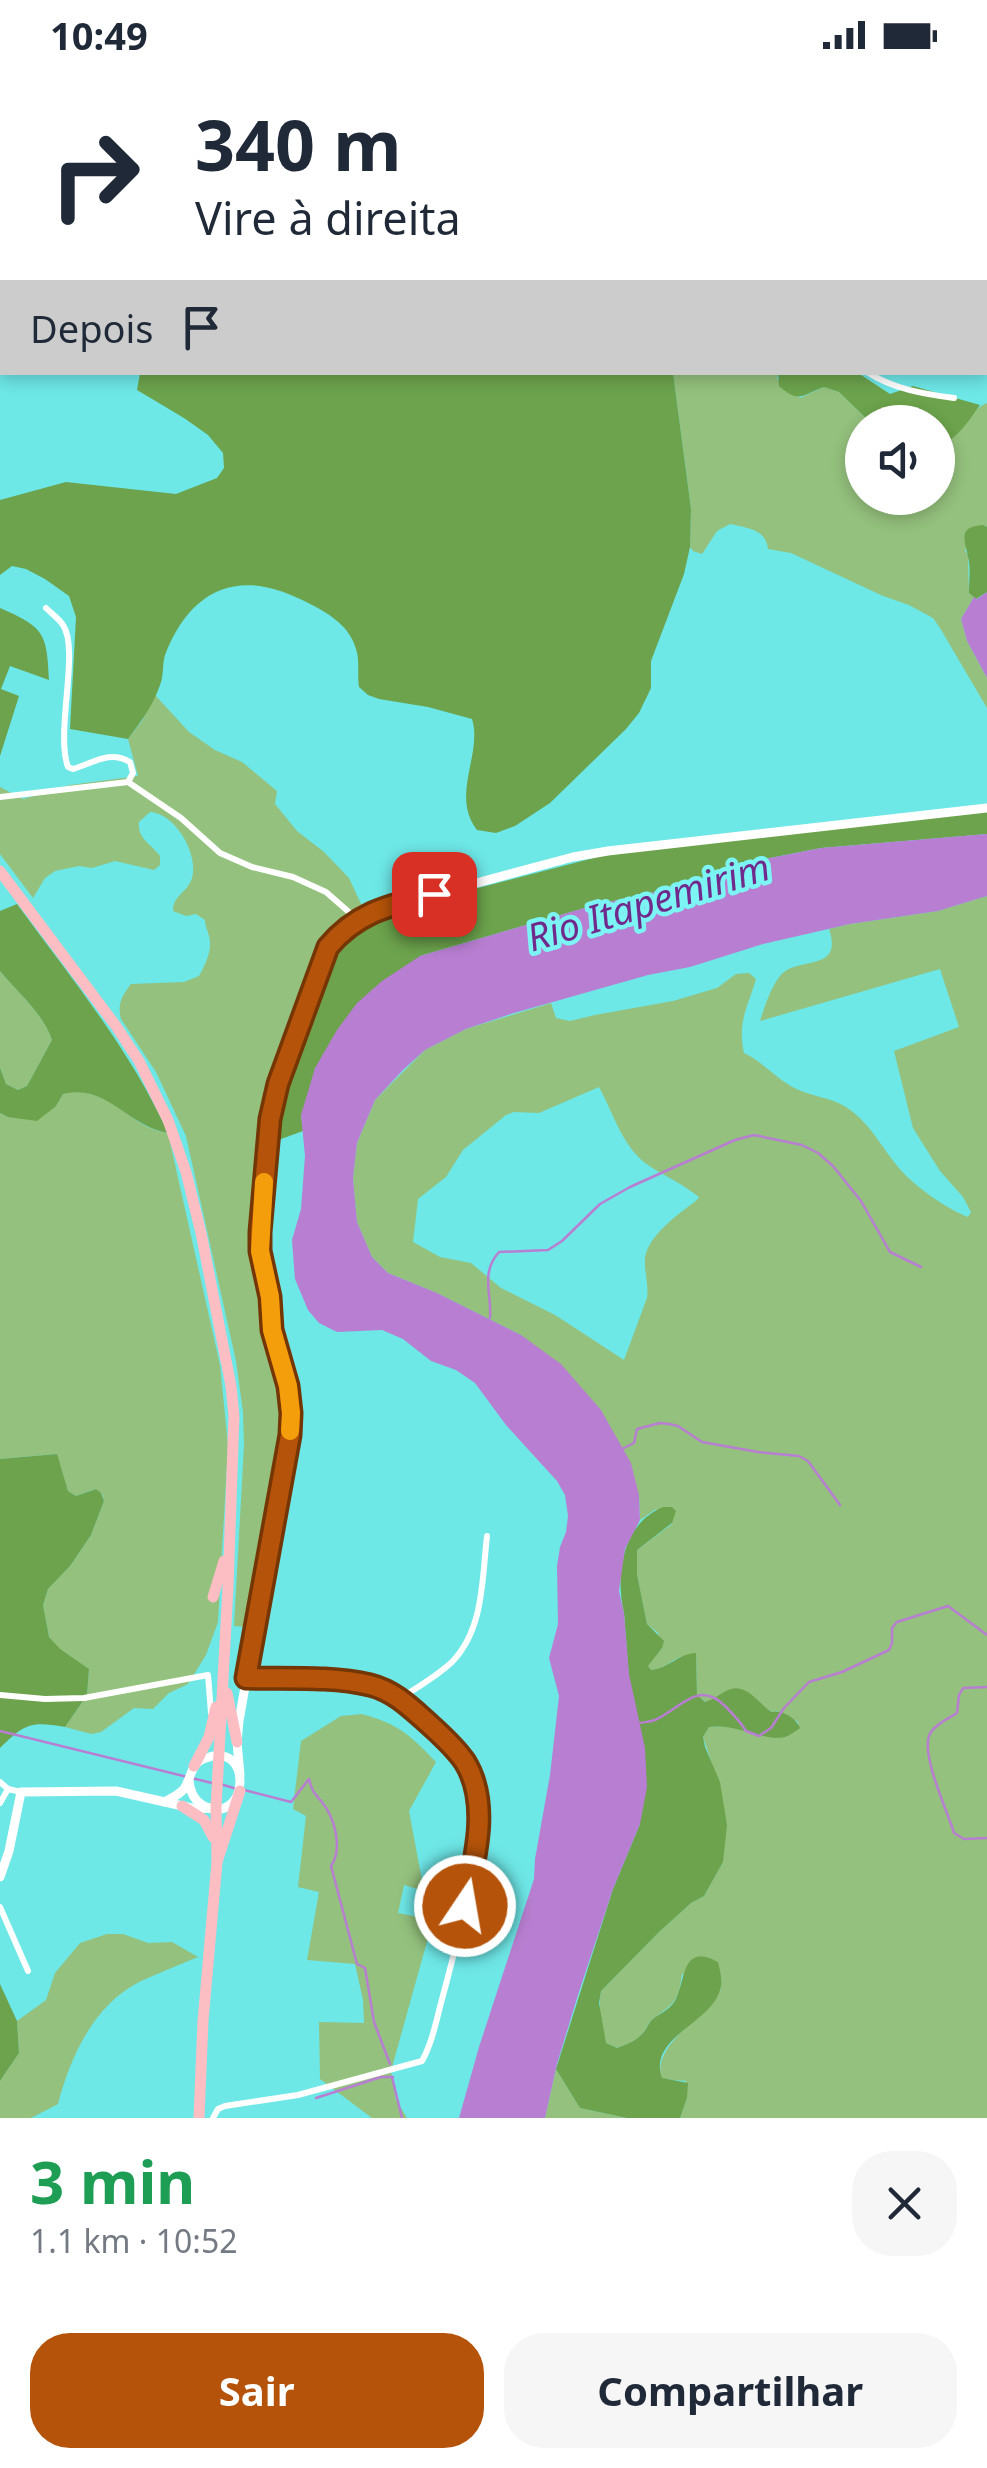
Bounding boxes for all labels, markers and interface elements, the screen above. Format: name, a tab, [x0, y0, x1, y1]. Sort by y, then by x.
text: 10:49	[50, 9, 148, 61]
text: 340 m	[195, 96, 402, 192]
icon: right	[30, 110, 160, 240]
text: Vire à direita	[195, 187, 461, 248]
icon: arrive	[174, 300, 229, 355]
text: Depois	[30, 302, 154, 354]
map controls	[845, 405, 955, 515]
button: sound	[845, 405, 955, 515]
water label: Rio Itapemirim	[520, 839, 776, 963]
pin	[392, 852, 477, 937]
icon: arrive	[407, 867, 462, 922]
position arrow	[413, 1854, 517, 1958]
text: 3 min	[30, 2140, 195, 2222]
button: close	[852, 2151, 957, 2256]
text: 1.1 km · 10:52	[30, 2219, 238, 2262]
button: Sair	[30, 2333, 484, 2448]
button: Compartilhar	[504, 2333, 957, 2448]

